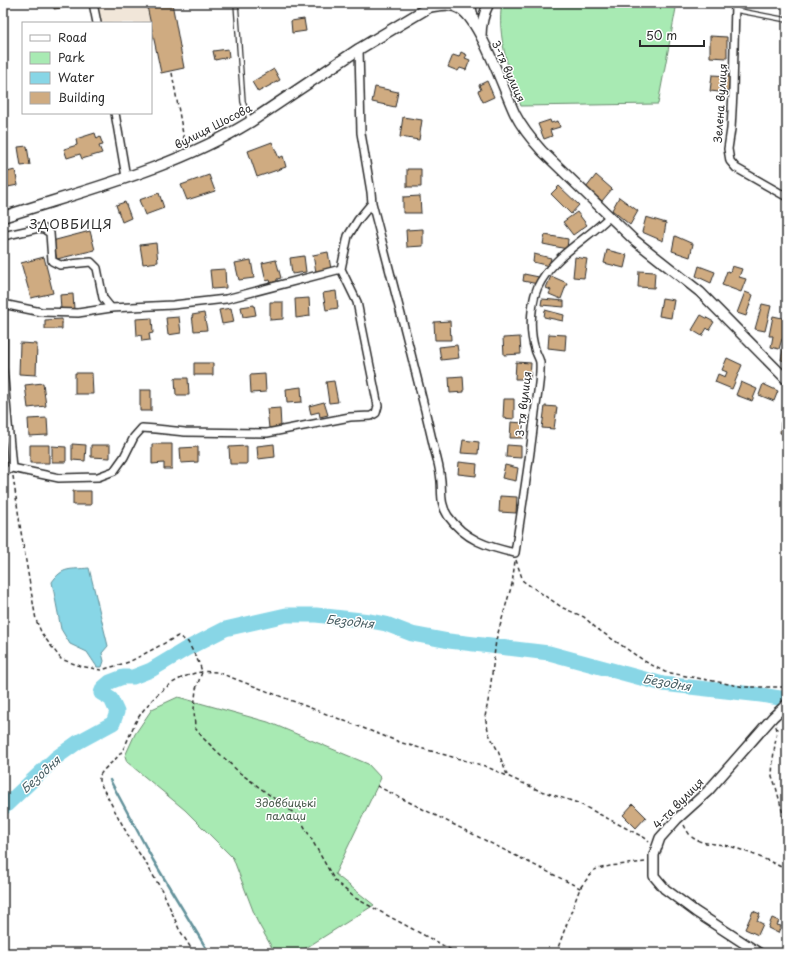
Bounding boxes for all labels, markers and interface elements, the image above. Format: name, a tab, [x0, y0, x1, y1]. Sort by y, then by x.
legend	[22, 22, 152, 114]
scale bar	[640, 22, 704, 48]
text: 50 m	[646, 26, 677, 44]
text: Road	[58, 28, 87, 46]
street label: 3-тя вулиця	[488, 38, 530, 104]
text: Park	[58, 48, 85, 66]
street label: Зелена вулиця	[709, 63, 731, 143]
text: Water	[58, 68, 95, 86]
text: Building	[58, 88, 105, 106]
street label: вулиця Шосова	[171, 99, 255, 153]
district label: ЗДОВБИЦЯ	[29, 214, 113, 233]
street label: 3-тя вулиця	[511, 370, 535, 438]
water label: Безодня	[325, 610, 376, 633]
water label: Безодня	[642, 669, 694, 695]
water label: Безодня	[16, 750, 65, 797]
street label: 4-та вулиця	[649, 774, 707, 832]
park label: Здовбицькі палаци	[255, 794, 316, 824]

